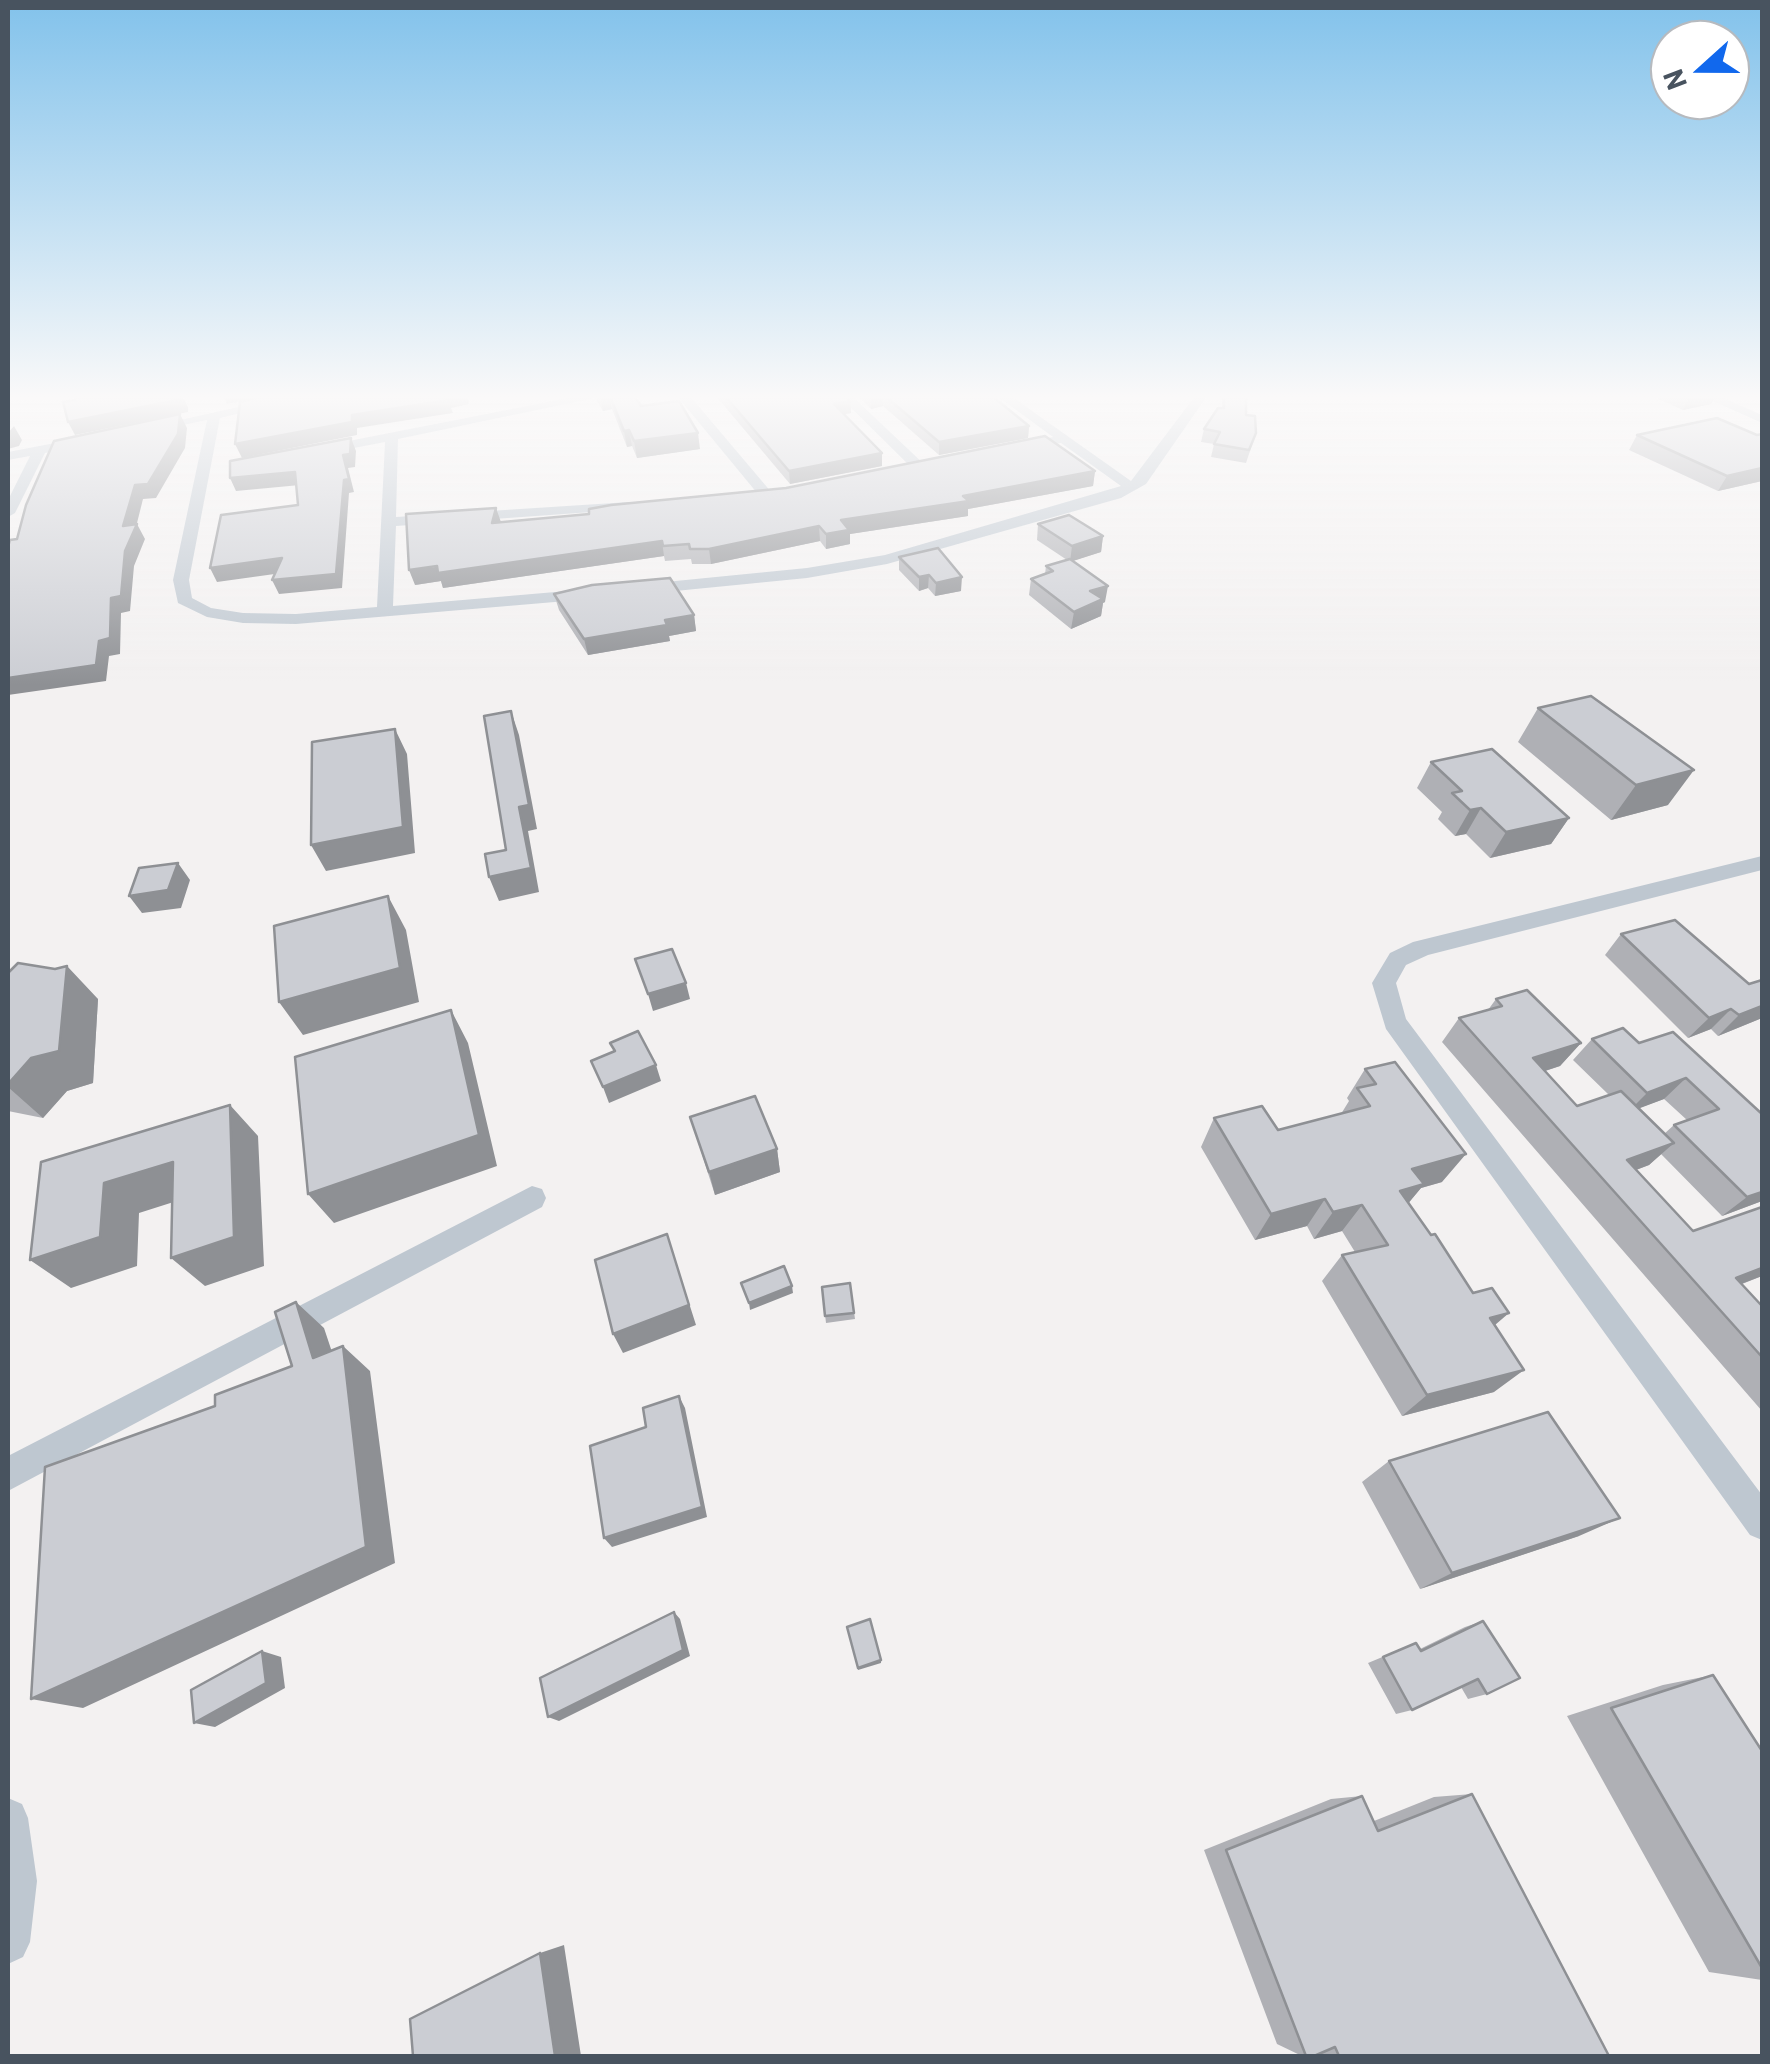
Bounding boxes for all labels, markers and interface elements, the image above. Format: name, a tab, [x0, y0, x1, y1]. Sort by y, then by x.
north arrow	[1650, 20, 1750, 120]
text: N	[1655, 65, 1693, 95]

